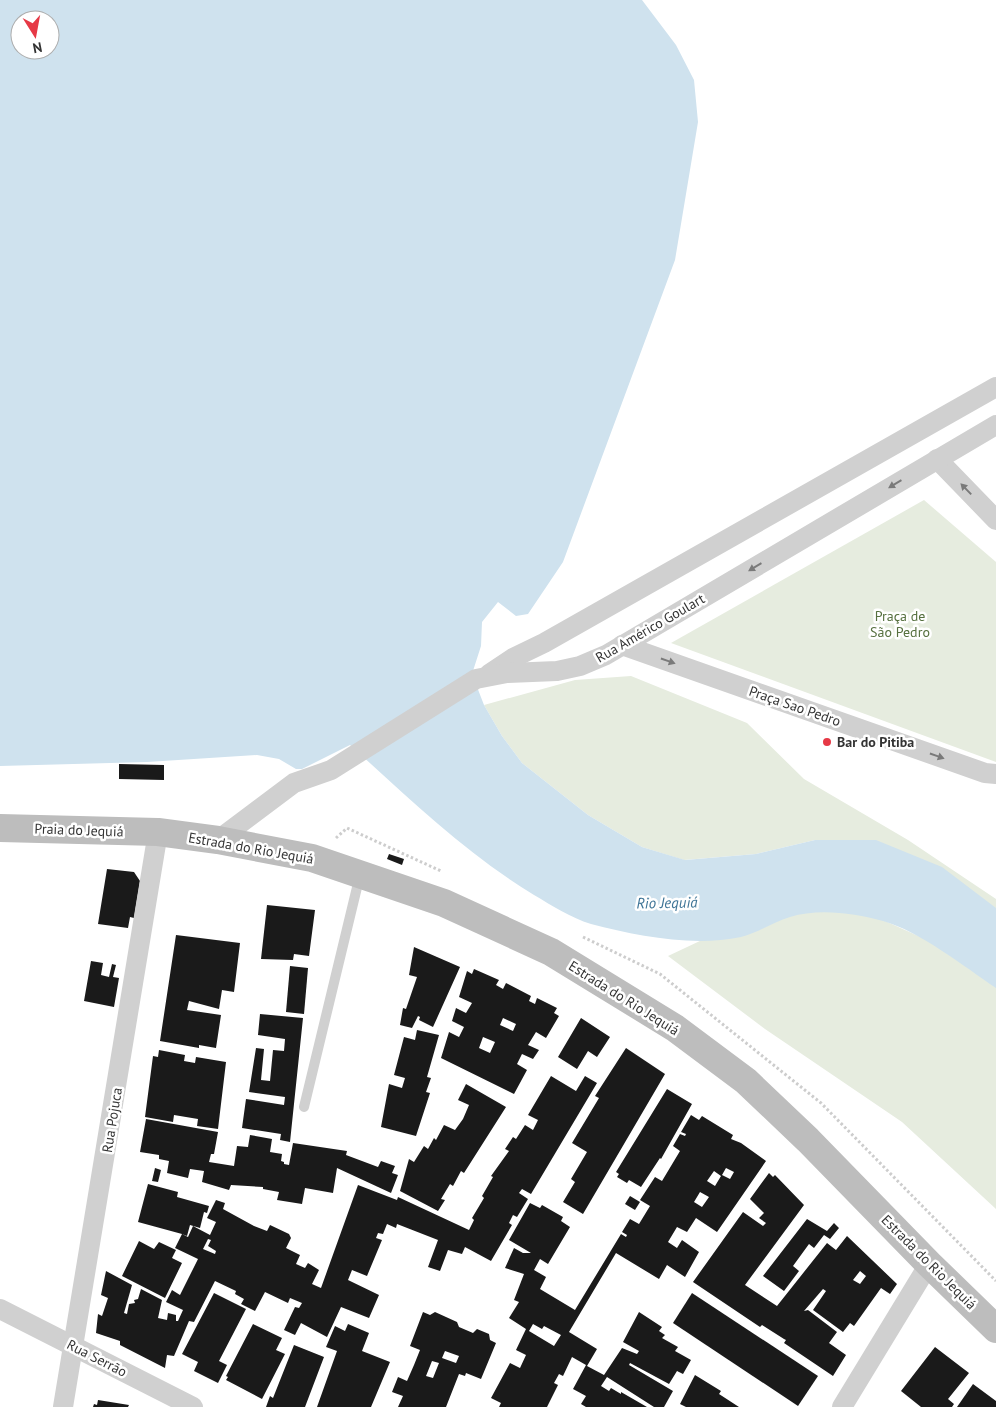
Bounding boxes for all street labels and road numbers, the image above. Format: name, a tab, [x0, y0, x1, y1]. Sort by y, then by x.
street label: Rua Américo Goulart	[592, 589, 708, 667]
street label: Praça Sao Pedro	[747, 682, 843, 730]
street label: Praia do Jequiá	[34, 819, 124, 841]
street label: Estrada do Rio Jequiá	[187, 828, 315, 868]
street label: Estrada do Rio Jequiá	[565, 957, 683, 1039]
street label: Rua Pojuca	[98, 1086, 126, 1154]
street label: Estrada do Rio Jequiá	[878, 1211, 980, 1313]
street label: Rua Serrão	[64, 1335, 130, 1381]

